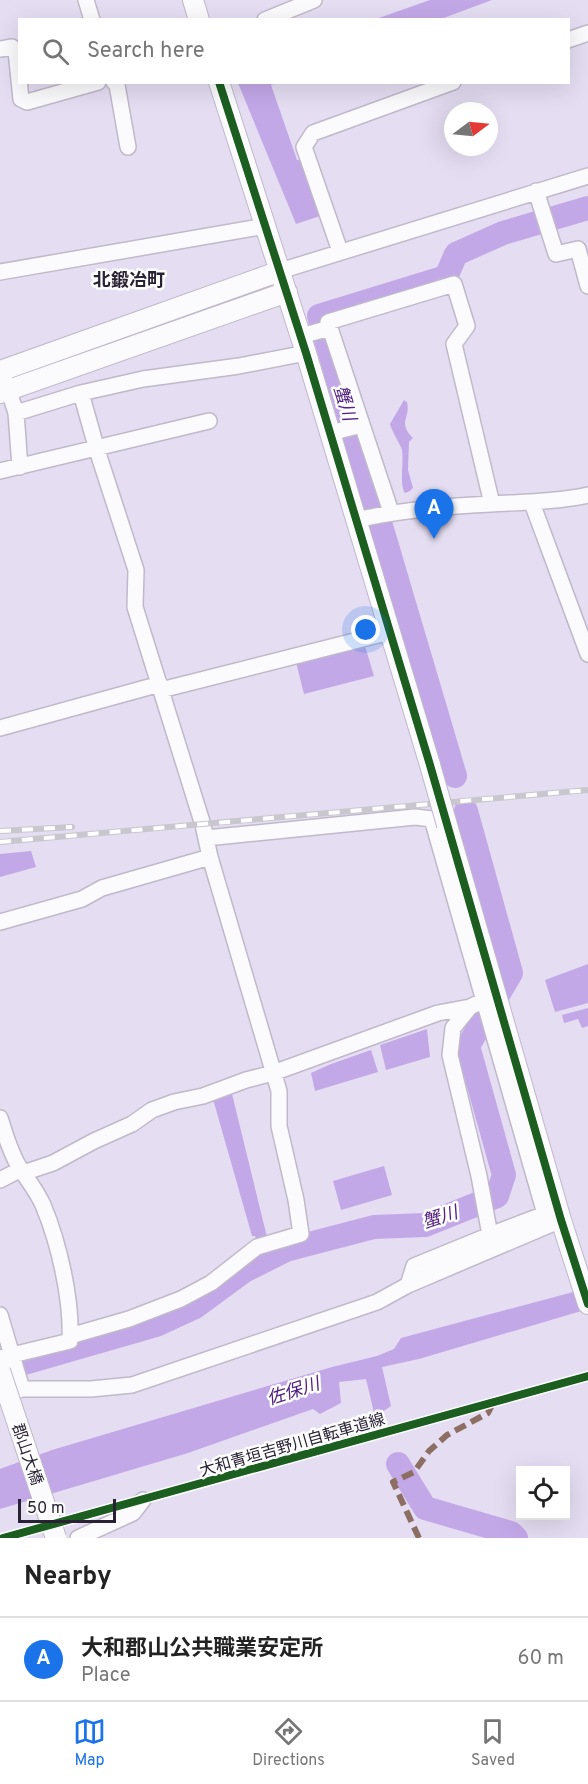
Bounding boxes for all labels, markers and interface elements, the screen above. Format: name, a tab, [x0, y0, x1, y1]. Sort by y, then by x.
search box	[18, 18, 570, 84]
icon: search	[39, 35, 72, 68]
text: Search here	[87, 38, 205, 65]
north arrow	[444, 102, 498, 156]
district label: 北鍛冶町	[93, 270, 165, 293]
water label: 蟹川	[327, 383, 360, 426]
pin: A	[414, 490, 454, 539]
your location	[351, 615, 380, 644]
water label: 蟹川	[420, 1201, 463, 1235]
water label: 佐保川	[264, 1373, 325, 1412]
street label: 大和青垣吉野川自転車道線	[198, 1410, 388, 1482]
street label: 郡山大橋	[6, 1421, 46, 1488]
map controls	[516, 1466, 570, 1520]
button: locate	[516, 1466, 570, 1520]
scale bar	[18, 1496, 116, 1524]
text: 50 m	[27, 1499, 65, 1519]
text: Nearby	[24, 1561, 112, 1594]
text: 大和郡山公共職業安定所	[81, 1636, 323, 1663]
text: A	[36, 1646, 51, 1672]
text: 60 m	[518, 1646, 564, 1672]
text: Place	[81, 1663, 131, 1689]
tab: Map	[73, 1715, 106, 1771]
tab: Directions	[252, 1715, 325, 1771]
tab: Saved	[471, 1715, 515, 1771]

